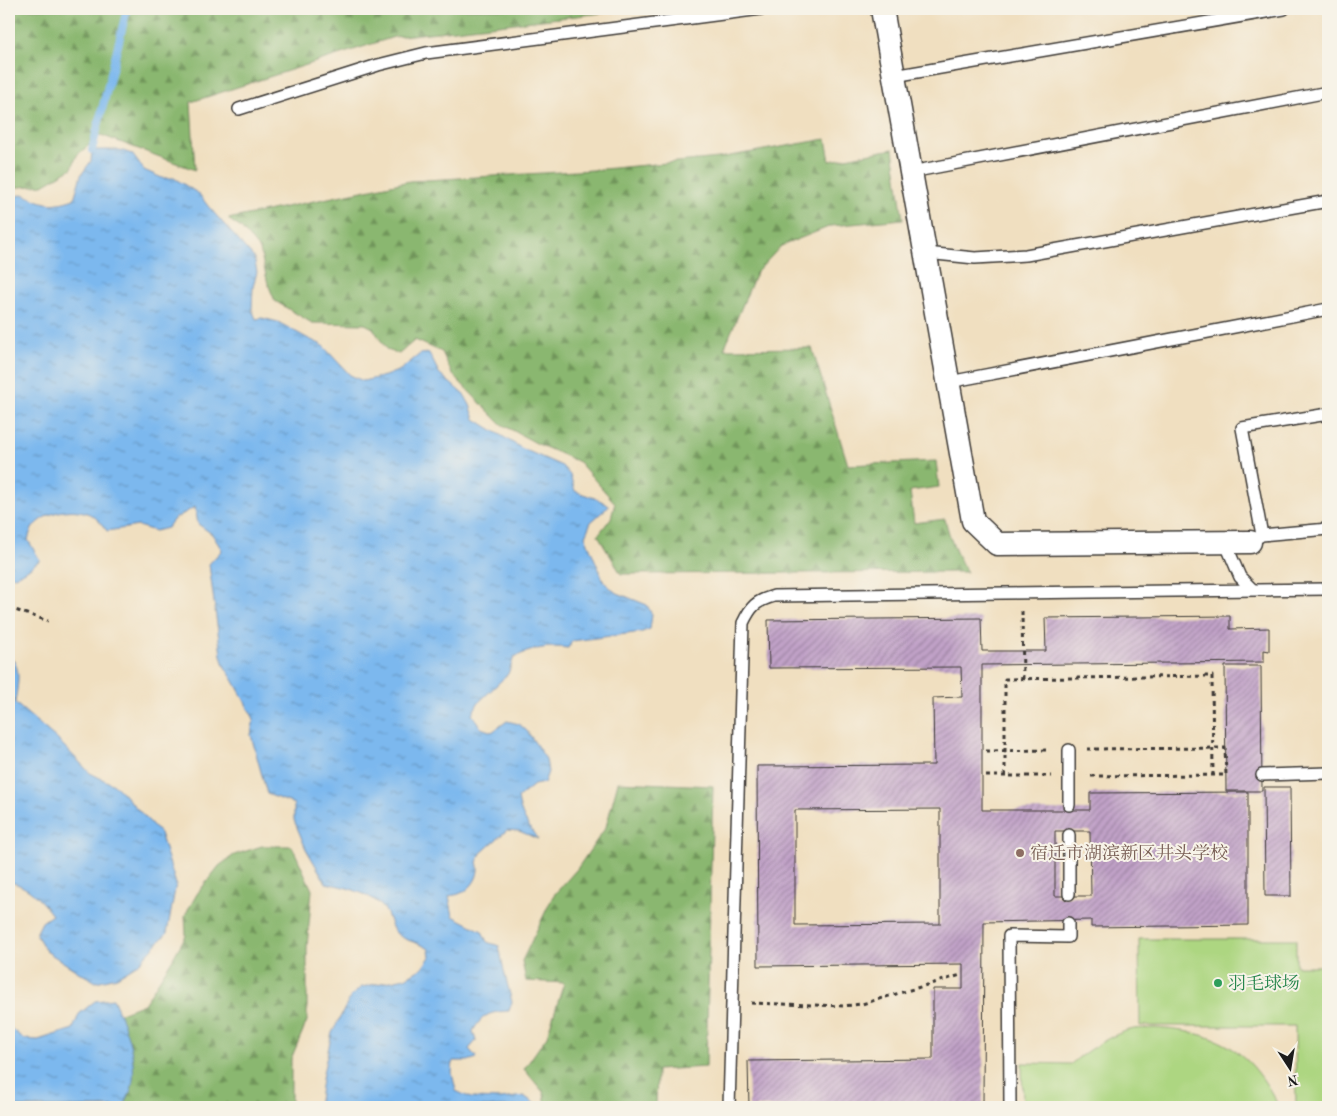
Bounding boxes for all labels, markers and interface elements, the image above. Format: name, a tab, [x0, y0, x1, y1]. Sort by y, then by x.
place label: 宿迁市湖滨新区井头学校	[1030, 843, 1228, 863]
marker: 宿迁市湖滨新区井头学校	[1014, 847, 1026, 859]
place label: 羽毛球场	[1228, 974, 1300, 993]
marker: 羽毛球场	[1212, 977, 1224, 989]
north arrow	[1264, 1044, 1314, 1094]
text: N	[1286, 1072, 1299, 1088]

